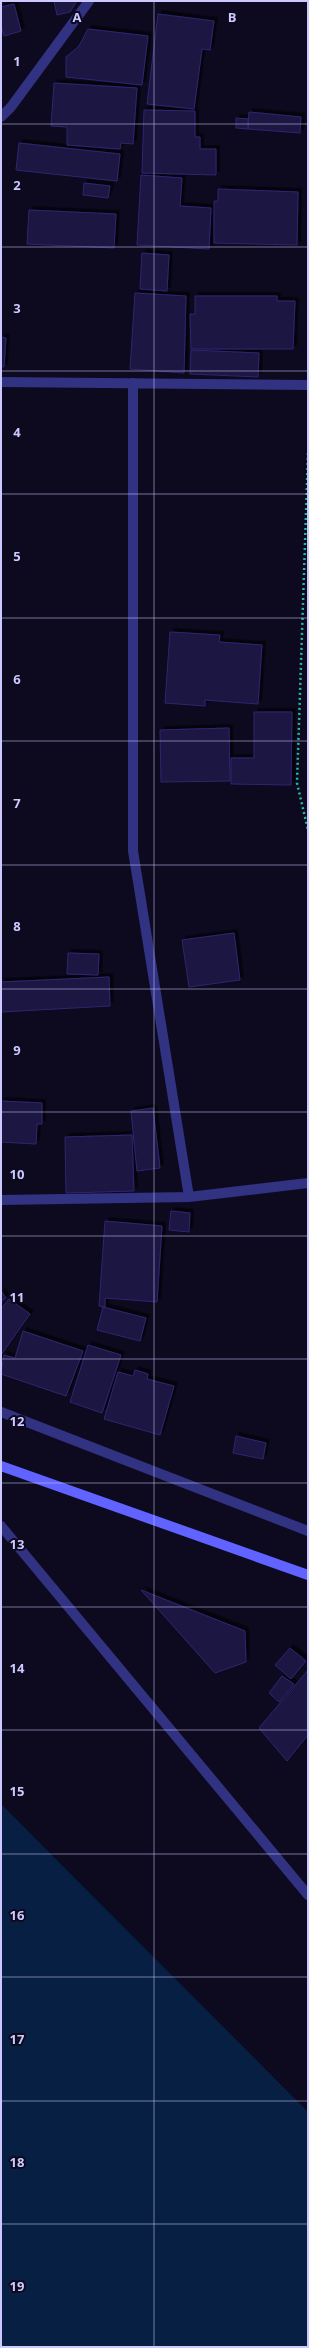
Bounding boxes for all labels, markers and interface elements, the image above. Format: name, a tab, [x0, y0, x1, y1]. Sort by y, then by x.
text: A	[73, 8, 82, 26]
text: B	[228, 8, 237, 26]
text: 1	[13, 52, 21, 70]
text: 2	[13, 176, 21, 194]
text: 3	[13, 299, 21, 317]
text: 4	[13, 423, 21, 441]
text: 5	[13, 547, 21, 565]
text: 6	[13, 670, 21, 688]
text: 7	[13, 794, 21, 812]
text: 8	[13, 917, 21, 935]
text: 9	[13, 1041, 21, 1059]
text: 10	[10, 1165, 24, 1183]
text: 11	[10, 1288, 24, 1306]
text: 12	[10, 1412, 25, 1430]
text: 13	[10, 1535, 24, 1553]
text: 14	[10, 1659, 25, 1677]
text: 15	[10, 1782, 24, 1800]
text: 16	[10, 1906, 25, 1924]
text: 17	[10, 2030, 25, 2048]
text: 18	[10, 2153, 24, 2171]
text: 19	[10, 2277, 24, 2295]

